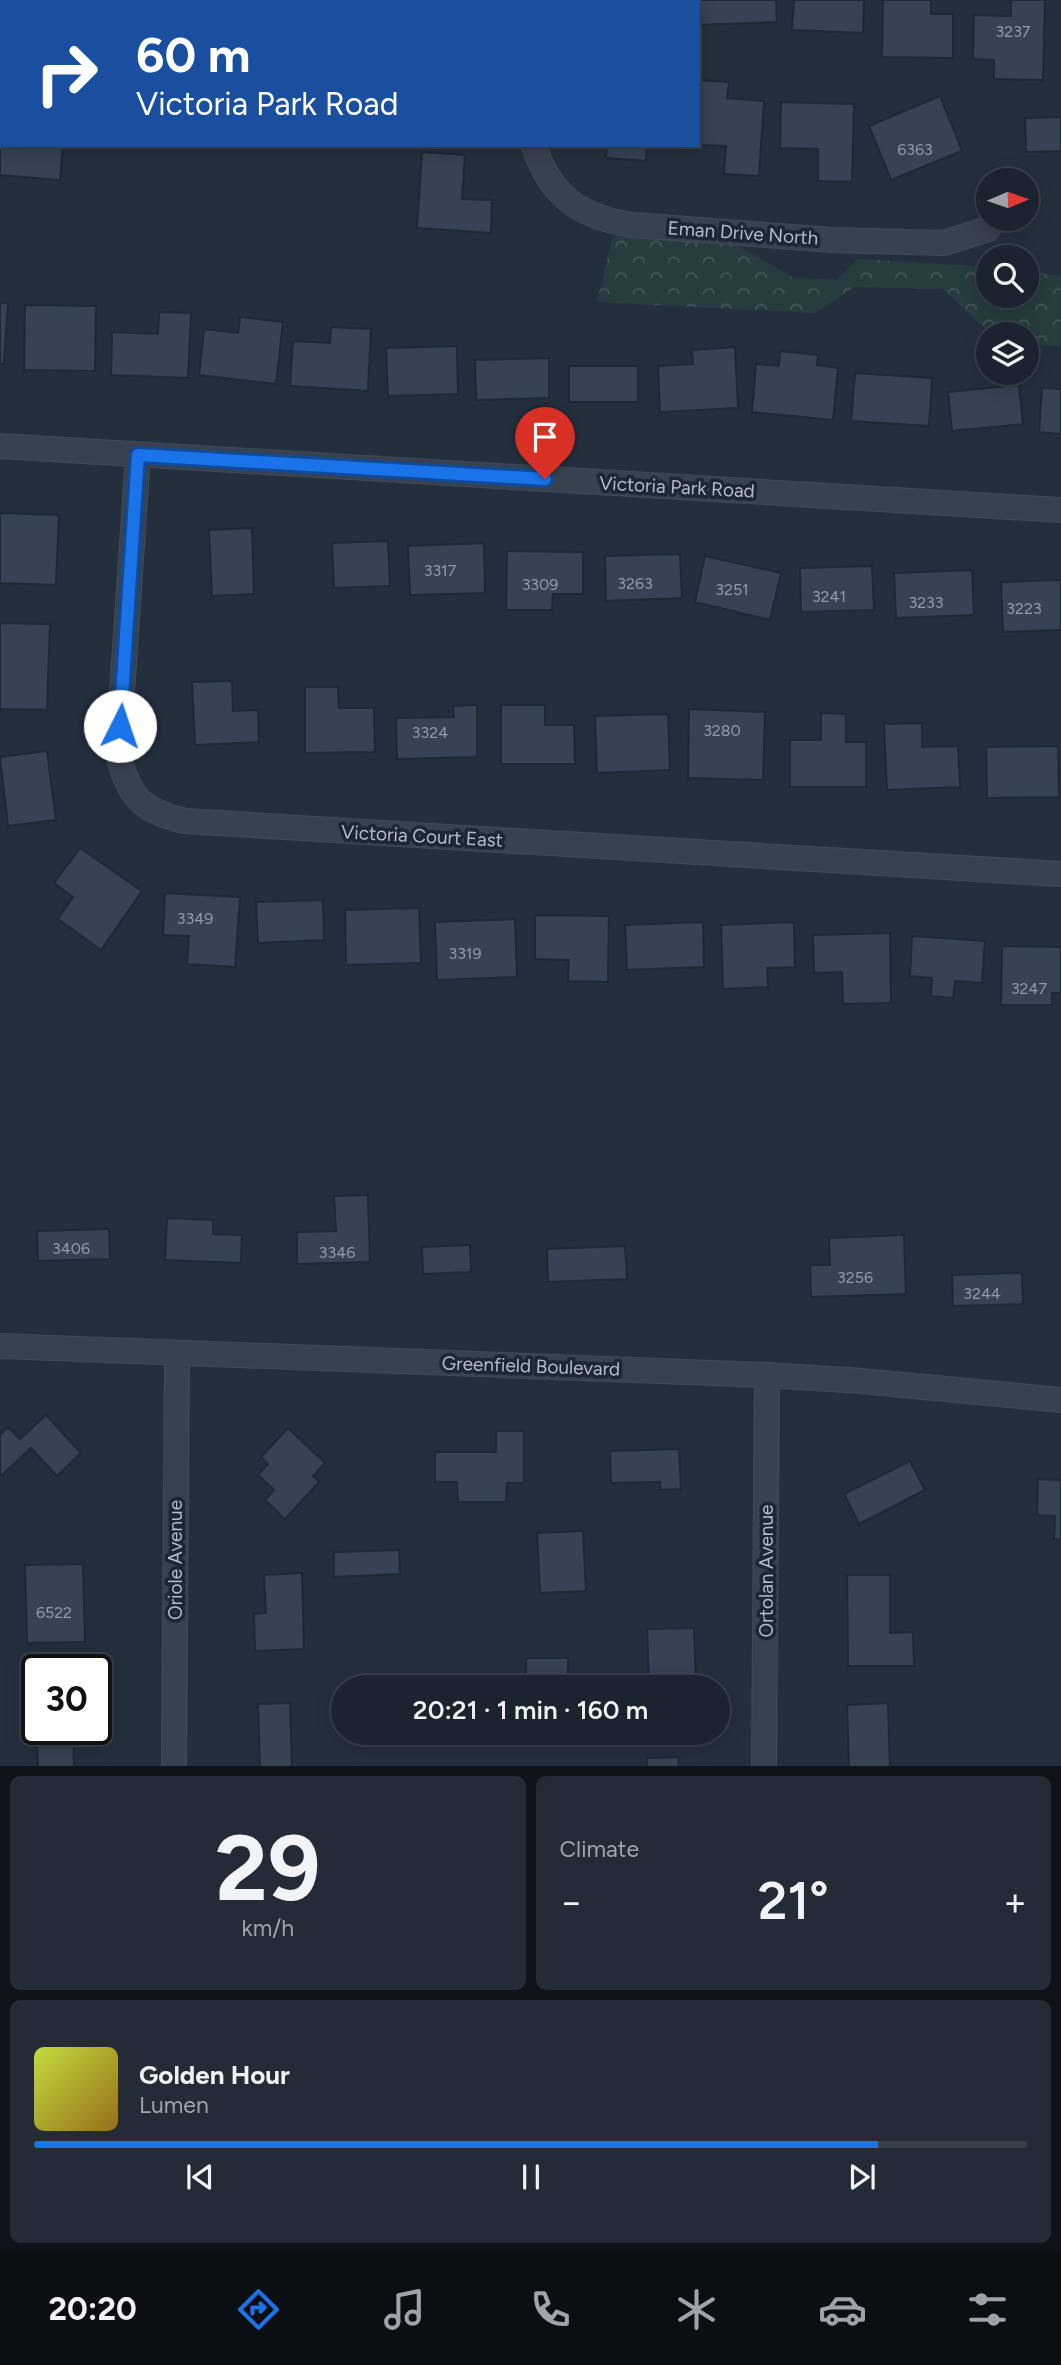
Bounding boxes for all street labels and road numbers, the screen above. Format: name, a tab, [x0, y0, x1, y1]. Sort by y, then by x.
street label: Eman Drive North	[667, 216, 819, 250]
street label: Victoria Park Road	[599, 471, 755, 503]
street label: Victoria Court East	[341, 820, 503, 852]
street label: Greenfield Boulevard	[441, 1351, 621, 1381]
street label: Oriole Avenue	[164, 1500, 187, 1620]
street label: Ortolan Avenue	[755, 1505, 778, 1637]

